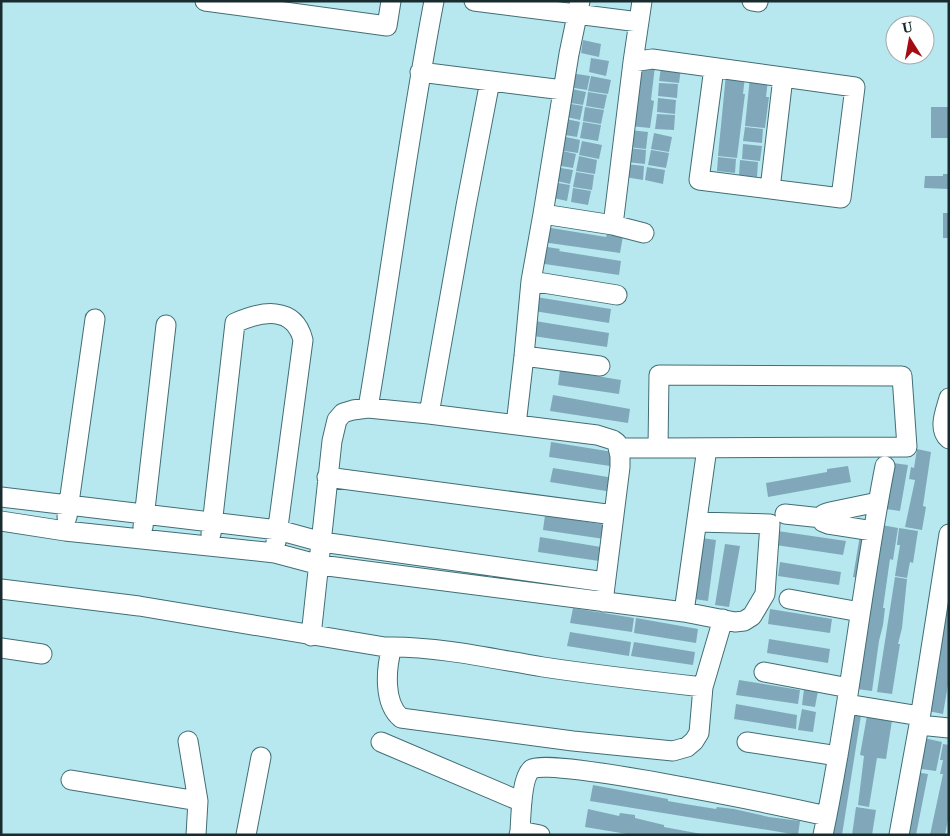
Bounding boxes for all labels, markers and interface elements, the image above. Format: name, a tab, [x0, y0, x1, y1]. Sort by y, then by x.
north arrow	[885, 15, 935, 65]
text: U	[900, 16, 915, 37]

